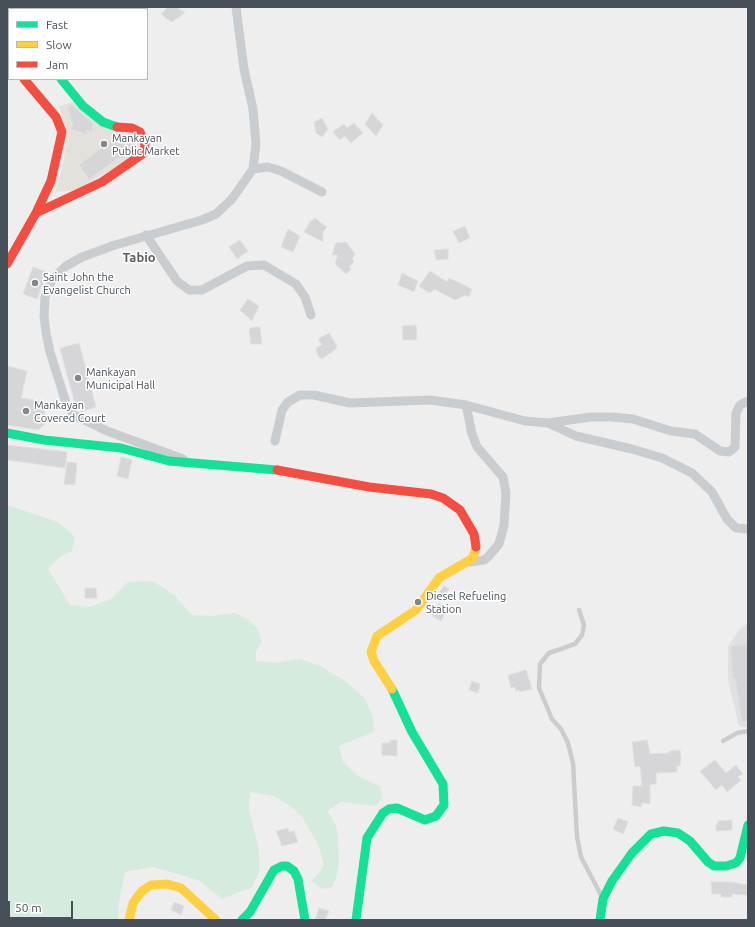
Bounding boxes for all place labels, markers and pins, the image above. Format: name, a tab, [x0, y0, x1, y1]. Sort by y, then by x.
place label: Mankayan Public Market	[112, 131, 180, 157]
marker: Mankayan Public Market	[99, 139, 109, 149]
place label: Saint John the Evangelist Church	[43, 270, 131, 296]
marker: Saint John the Evangelist Church	[30, 278, 40, 288]
place label: Mankayan Municipal Hall	[86, 365, 155, 391]
marker: Mankayan Municipal Hall	[73, 373, 83, 383]
place label: Mankayan Covered Court	[34, 398, 106, 424]
marker: Mankayan Covered Court	[21, 406, 31, 416]
place label: Diesel Refueling Station	[426, 589, 506, 615]
marker: Diesel Refueling Station	[413, 597, 423, 607]

